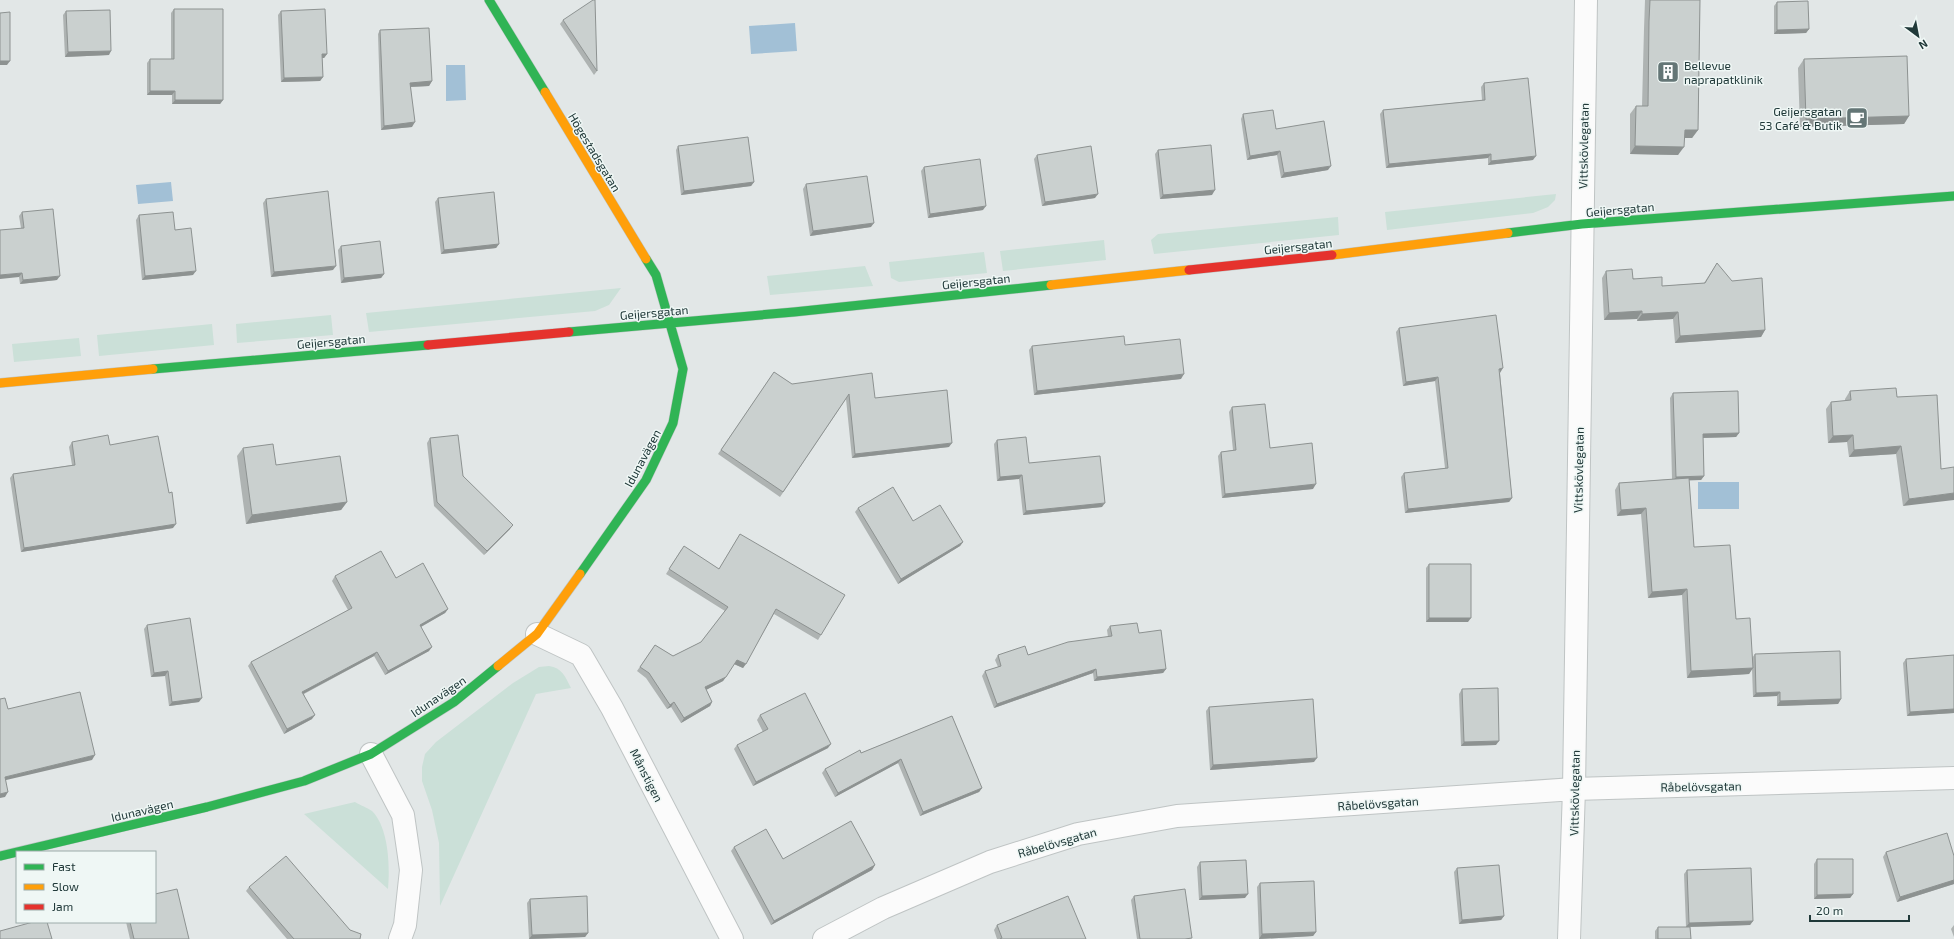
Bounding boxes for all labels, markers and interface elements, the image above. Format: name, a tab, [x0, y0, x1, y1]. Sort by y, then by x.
north arrow	[1898, 16, 1938, 56]
text: N	[1917, 37, 1930, 53]
place label: Bellevue naprapatklinik	[1684, 58, 1763, 86]
building icon: Bellevue naprapatklinik	[1655, 59, 1681, 85]
street label: Vittskövlegatan	[1575, 103, 1591, 189]
place label: Geijersgatan 53 Café & Butik	[1759, 104, 1842, 132]
cafe icon: Geijersgatan 53 Café & Butik	[1844, 105, 1870, 131]
street label: Högestadsgatan	[566, 110, 624, 194]
street label: Geijersgatan	[1585, 199, 1655, 220]
street label: Geijersgatan	[1263, 235, 1333, 258]
street label: Geijersgatan	[941, 270, 1011, 293]
street label: Geijersgatan	[619, 302, 689, 323]
street label: Geijersgatan	[296, 331, 366, 352]
street label: Idunavägen	[621, 427, 663, 489]
street label: Vittskövlegatan	[1570, 427, 1586, 513]
street label: Idunavägen	[408, 672, 468, 720]
street label: Månstigen	[628, 746, 666, 804]
street label: Vittskövlegatan	[1566, 750, 1582, 836]
street label: Råbelövsgatan	[1660, 778, 1742, 794]
street label: Råbelövsgatan	[1337, 793, 1419, 813]
street label: Idunavägen	[110, 796, 174, 824]
street label: Råbelövsgatan	[1016, 824, 1098, 860]
legend	[16, 851, 156, 923]
text: Fast	[52, 859, 76, 873]
text: Slow	[52, 879, 79, 893]
scale bar	[1810, 897, 1909, 923]
text: Jam	[52, 899, 73, 913]
text: 20 m	[1816, 903, 1843, 917]

